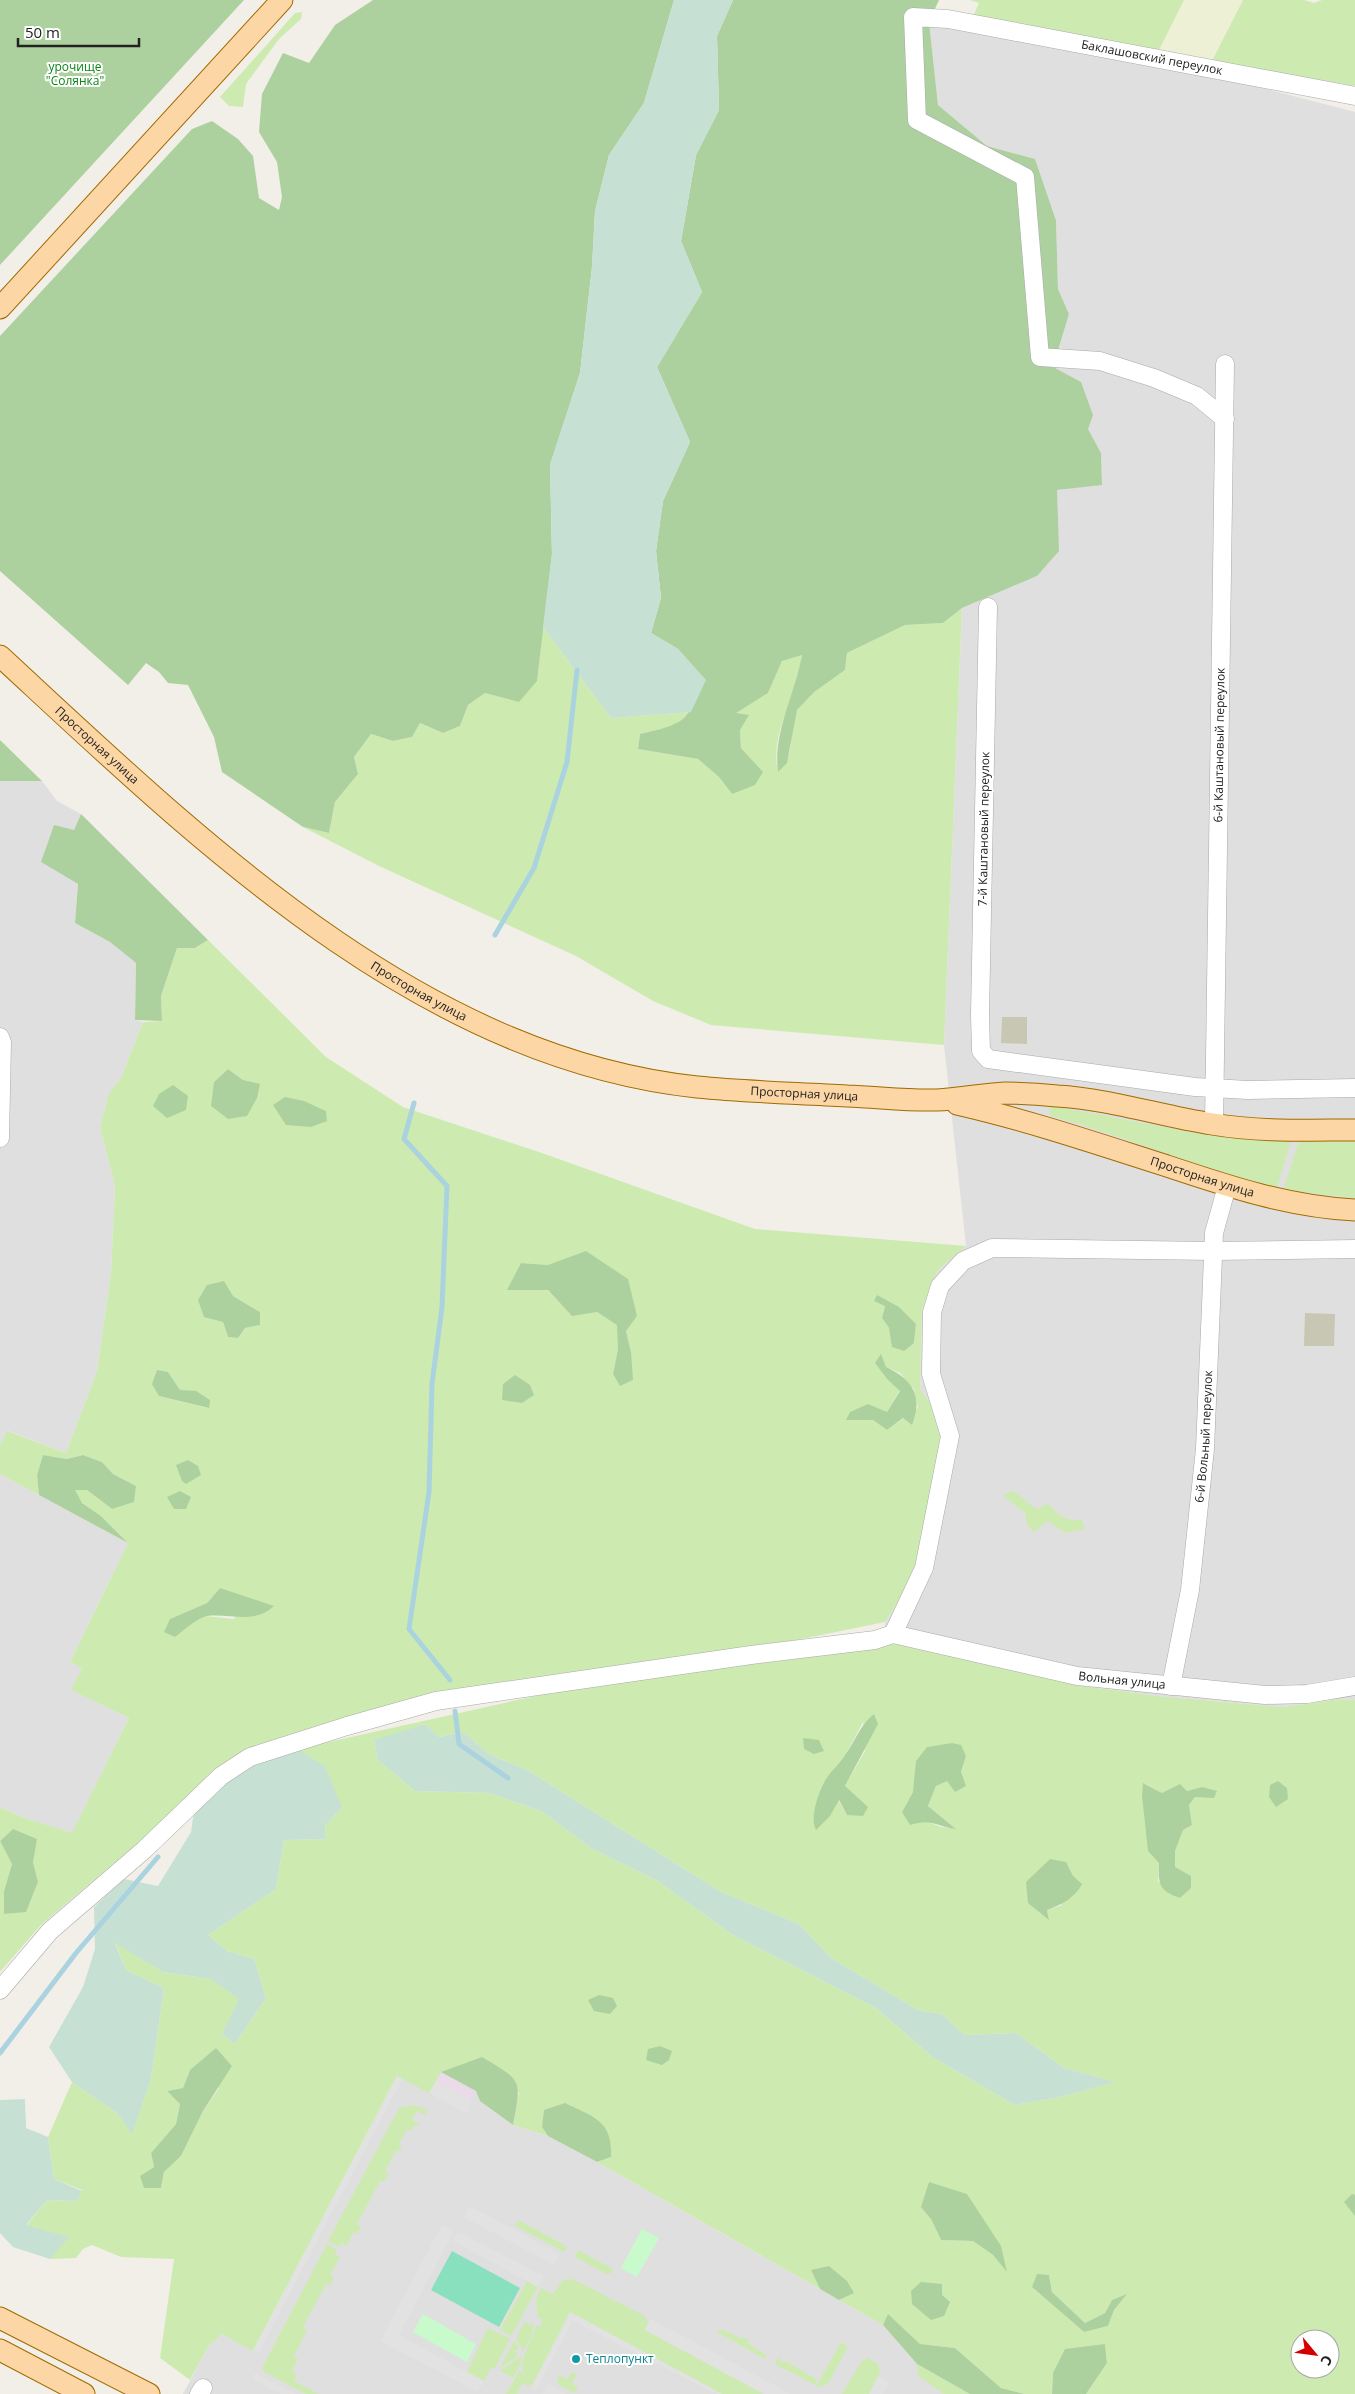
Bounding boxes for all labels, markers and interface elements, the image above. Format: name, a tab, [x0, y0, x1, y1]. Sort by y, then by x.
scale bar	[18, 15, 139, 47]
text: 50 m	[25, 22, 60, 42]
street label: Баклашовский переулок	[1080, 35, 1225, 79]
park label: урочище "Солянка"	[46, 58, 104, 89]
street label: 6-й Каштановый переулок	[1209, 667, 1229, 823]
street label: Просторная улица	[52, 702, 143, 788]
street label: 7-й Каштановый переулок	[974, 751, 993, 906]
street label: Просторная улица	[368, 957, 470, 1025]
street label: Просторная улица	[750, 1082, 859, 1104]
street label: Просторная улица	[1148, 1152, 1256, 1201]
street label: 6-й Вольный переулок	[1190, 1369, 1216, 1504]
street label: Вольная улица	[1078, 1667, 1167, 1693]
north arrow	[1290, 2329, 1340, 2379]
place label: Теплопункт	[586, 2350, 654, 2367]
text: С	[1316, 2352, 1337, 2369]
marker: Теплопункт	[570, 2353, 582, 2365]

